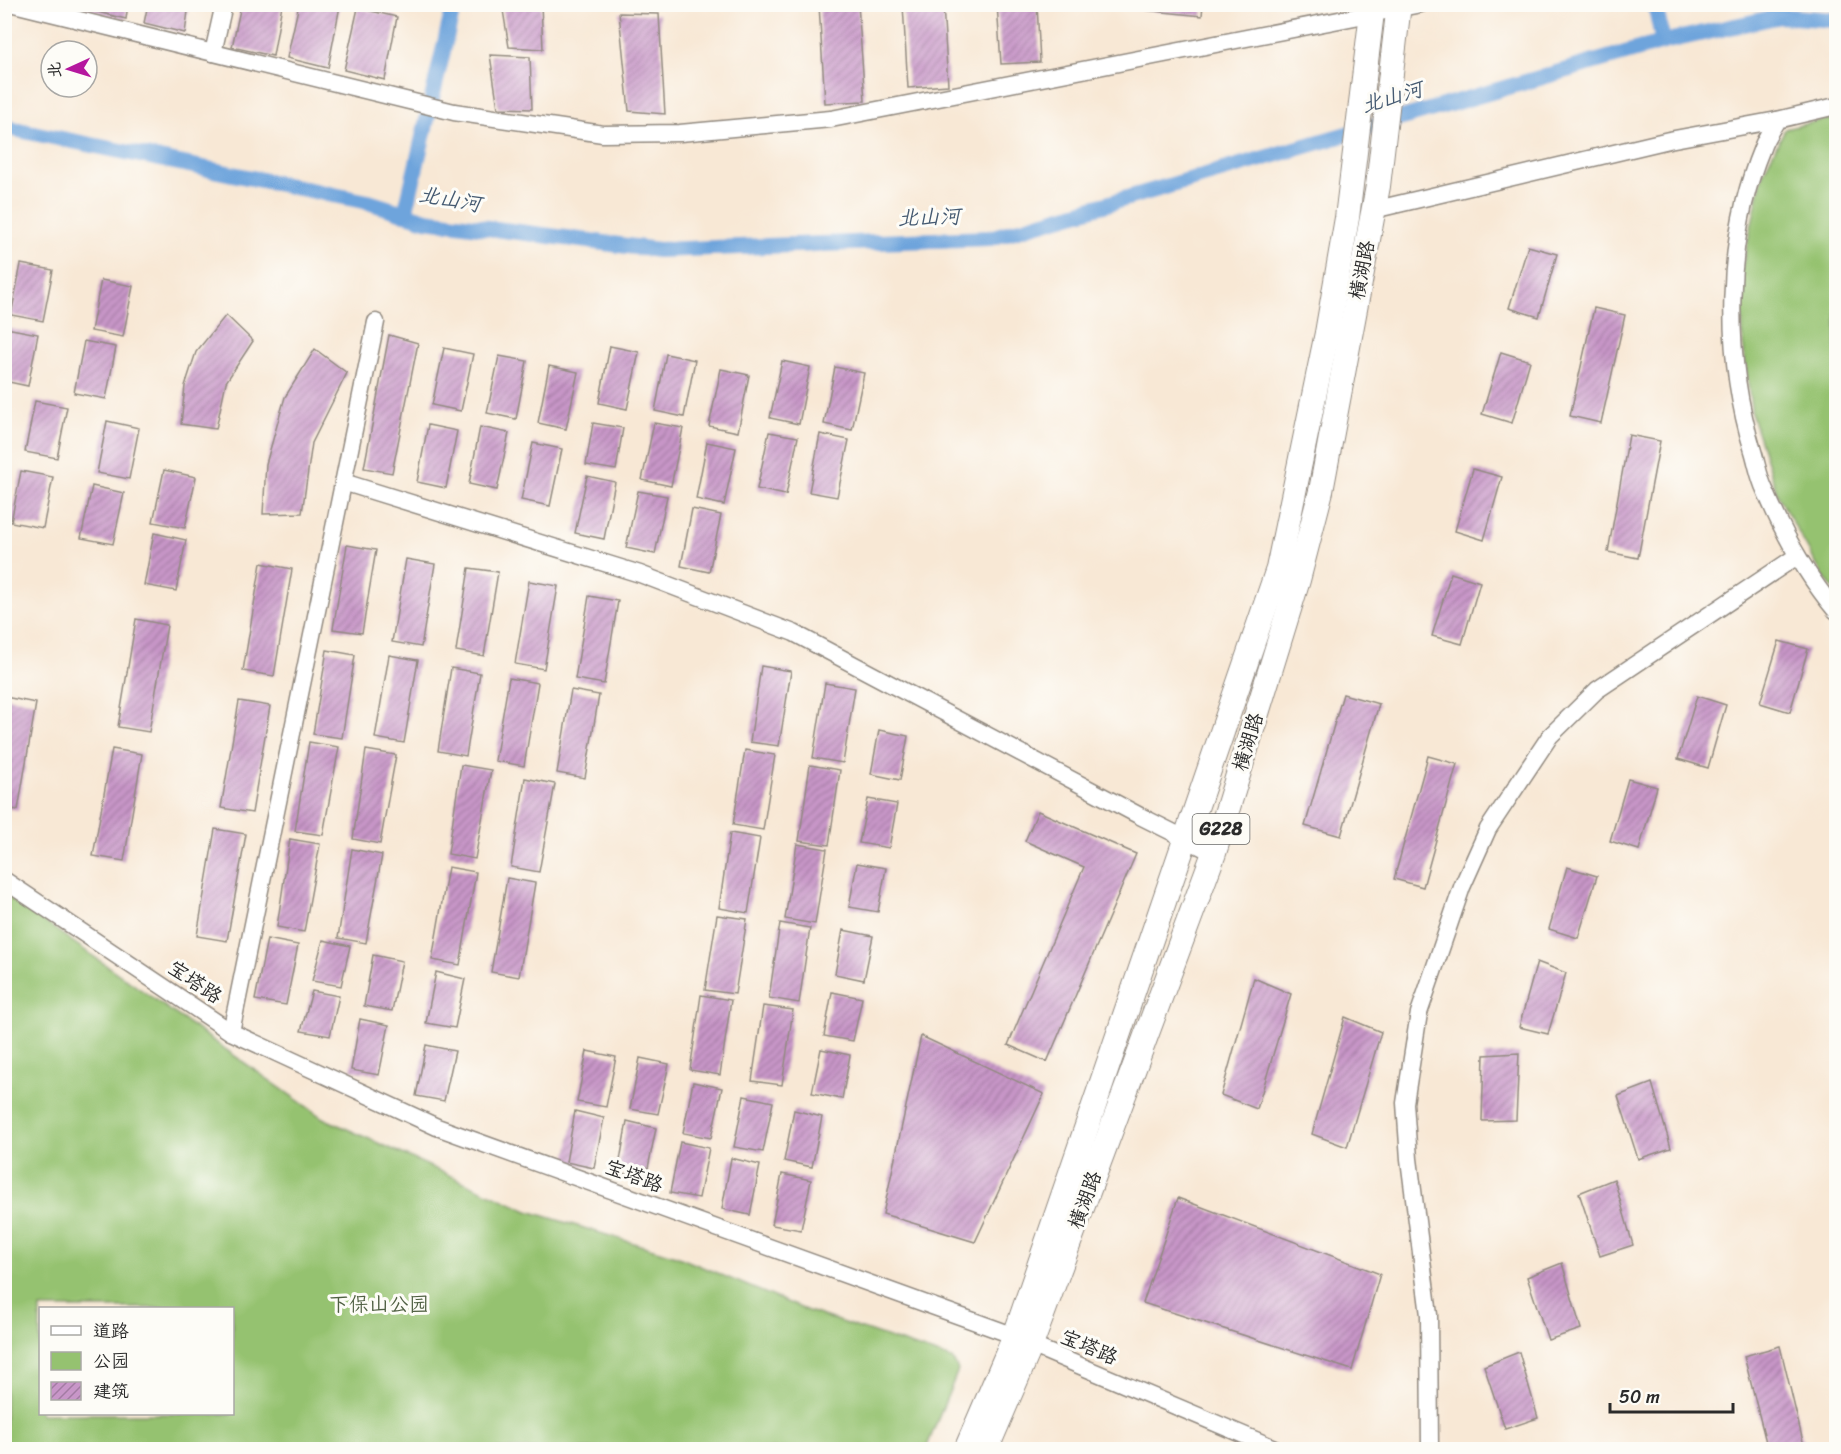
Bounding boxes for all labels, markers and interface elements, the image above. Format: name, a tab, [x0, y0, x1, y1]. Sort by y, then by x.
north arrow	[39, 39, 99, 99]
text: 北	[40, 61, 70, 79]
water label: 北山河	[1356, 69, 1430, 124]
water label: 北山河	[416, 175, 487, 224]
water label: 北山河	[897, 197, 964, 237]
street label: 横湖路	[1339, 236, 1385, 303]
street label: 横湖路	[1222, 707, 1274, 776]
road number: G228	[1192, 814, 1250, 844]
street label: 宝塔路	[160, 951, 230, 1014]
street label: 宝塔路	[600, 1149, 669, 1203]
street label: 横湖路	[1058, 1165, 1112, 1234]
park label: 下保山公园	[329, 1287, 429, 1322]
legend	[39, 1307, 234, 1415]
text: 道路	[93, 1315, 129, 1347]
street label: 宝塔路	[1055, 1319, 1124, 1375]
text: 公园	[93, 1345, 129, 1377]
text: 建筑	[93, 1375, 129, 1407]
scale bar	[1610, 1376, 1733, 1414]
text: 50 m	[1619, 1381, 1660, 1413]

